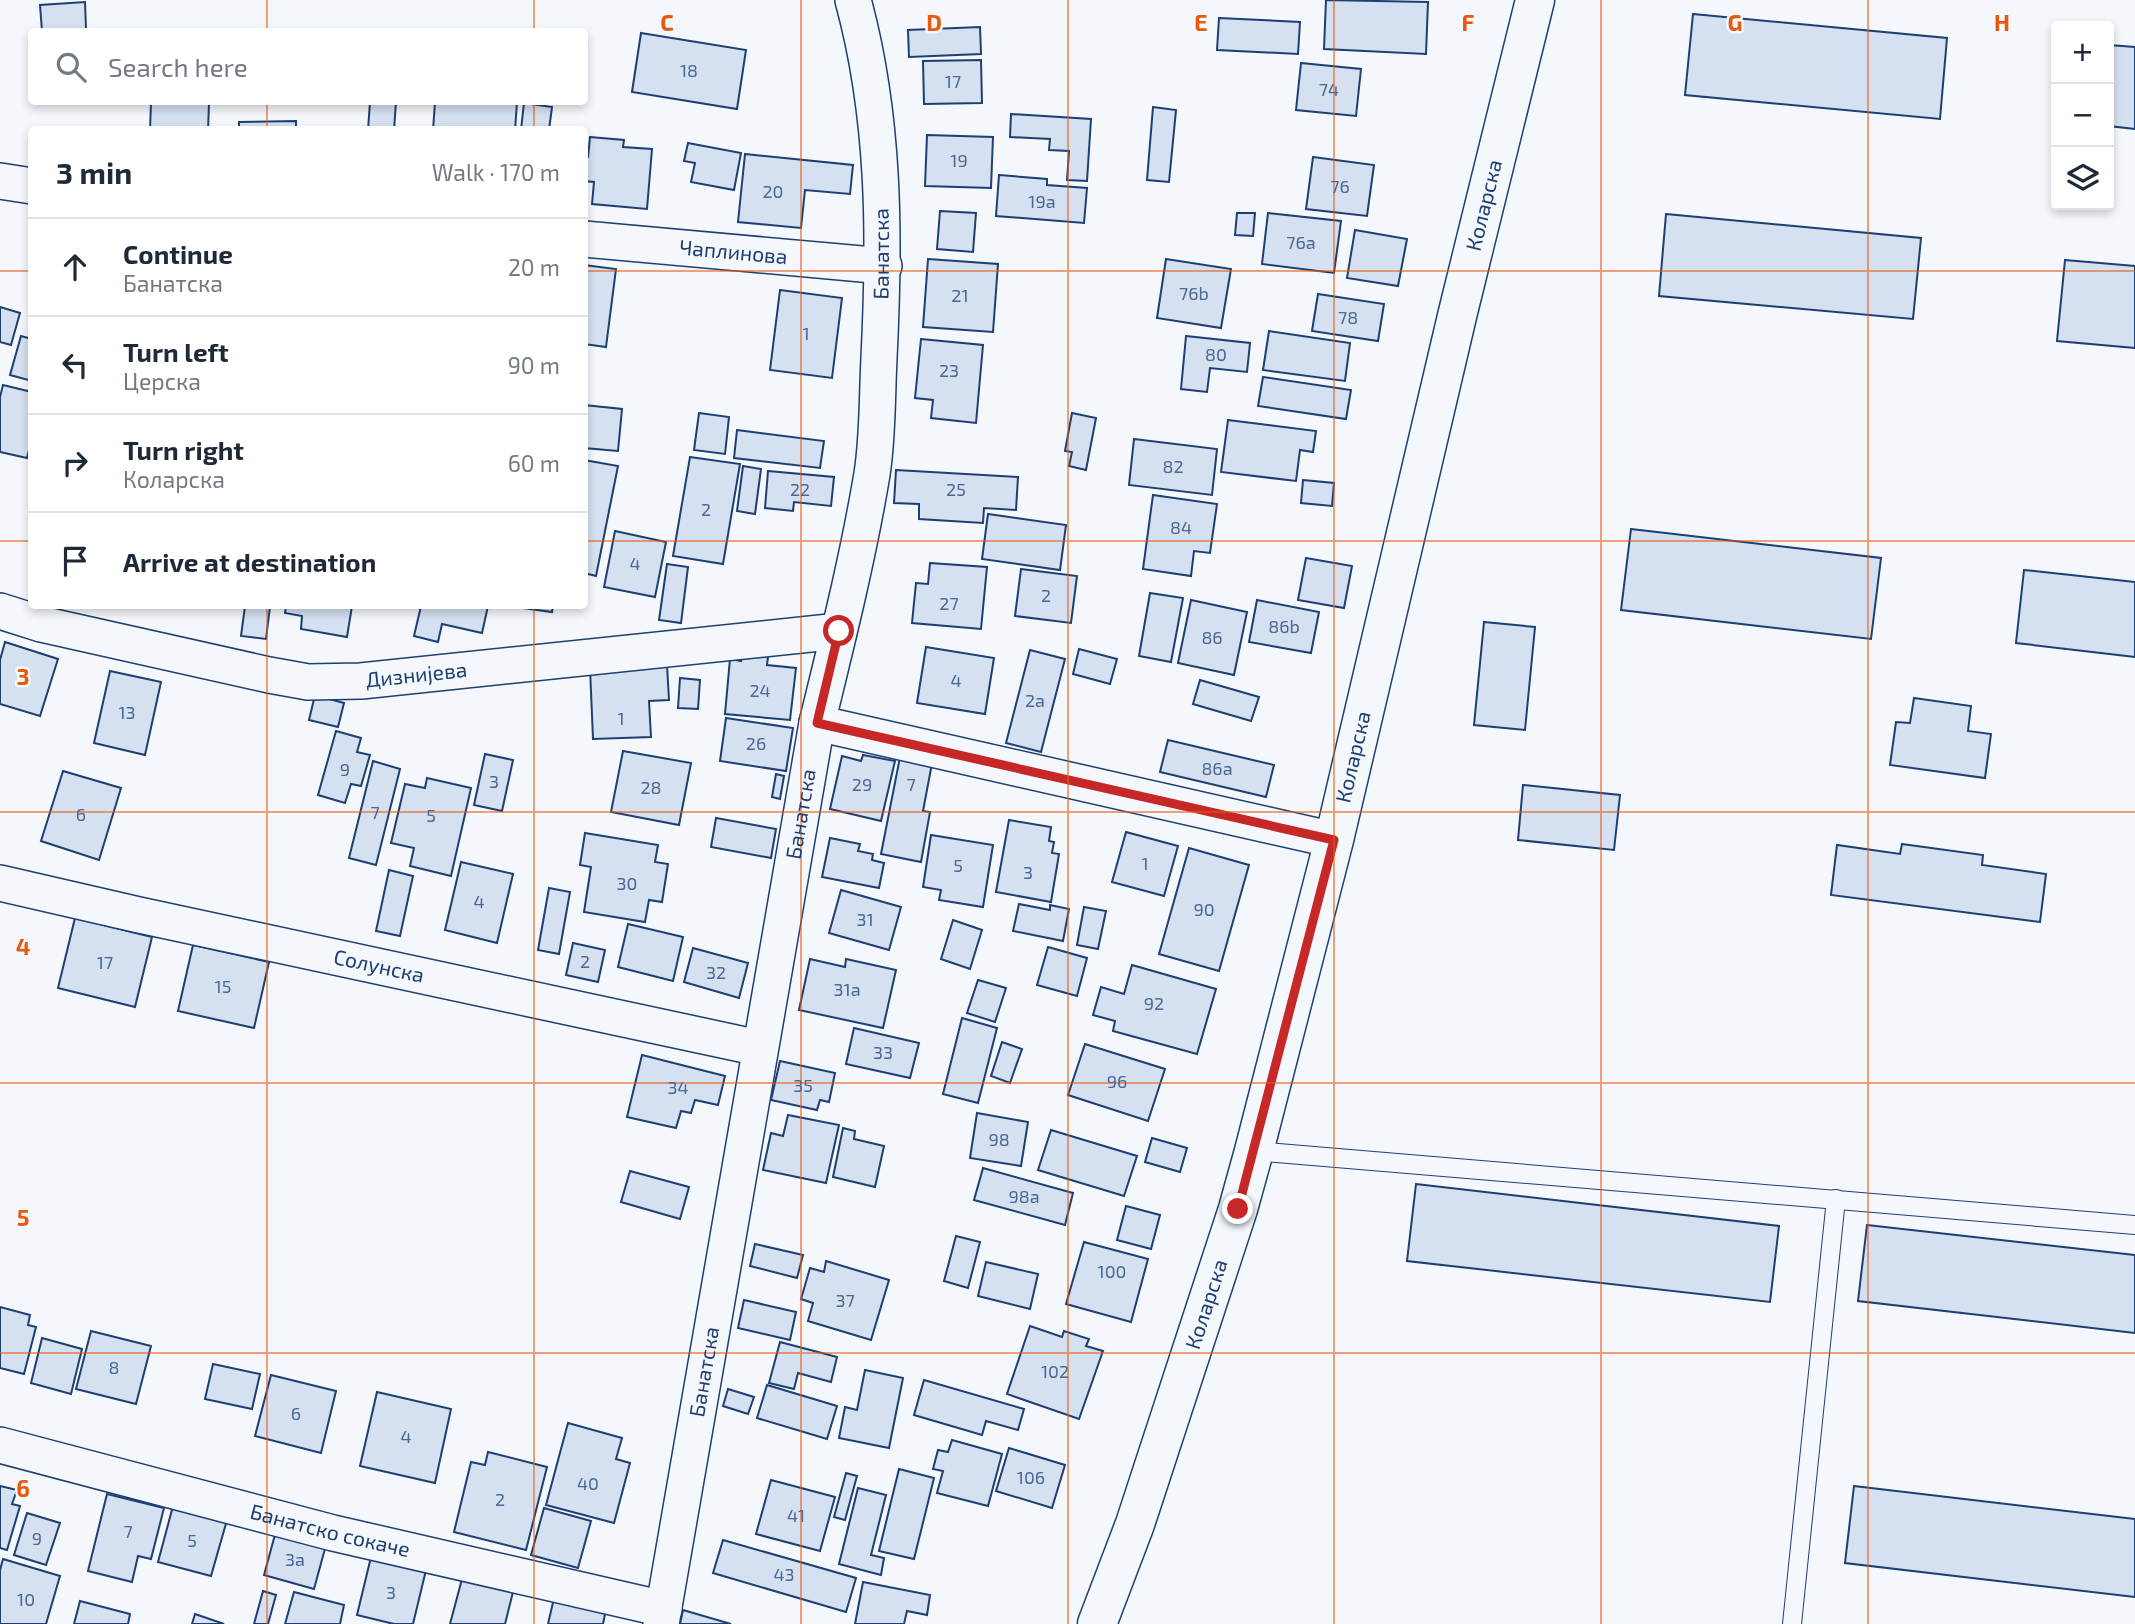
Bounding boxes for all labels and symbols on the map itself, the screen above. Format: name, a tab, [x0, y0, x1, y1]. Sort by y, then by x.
text: C	[660, 8, 674, 36]
text: D	[926, 8, 942, 36]
text: E	[1194, 8, 1208, 36]
text: F	[1462, 8, 1475, 36]
text: G	[1728, 8, 1742, 36]
text: H	[1994, 8, 2010, 36]
house number: 18	[680, 59, 698, 81]
house number: 17	[945, 70, 961, 92]
house number: 74	[1319, 78, 1339, 100]
house number: 19	[950, 149, 968, 171]
street label: Коларска	[1460, 157, 1506, 253]
house number: 76	[1330, 175, 1350, 197]
house number: 20	[763, 180, 783, 202]
house number: 19a	[1028, 190, 1056, 212]
street label: Банатска	[867, 208, 893, 300]
house number: 76a	[1286, 231, 1316, 253]
street label: Чаплинова	[678, 234, 789, 268]
house number: 76b	[1179, 282, 1209, 304]
house number: 21	[951, 284, 969, 306]
house number: 78	[1338, 306, 1358, 328]
house number: 1	[802, 322, 810, 344]
house number: 80	[1205, 343, 1227, 365]
house number: 23	[939, 359, 959, 381]
house number: 82	[1162, 455, 1184, 477]
house number: 22	[790, 478, 810, 500]
house number: 25	[946, 478, 966, 500]
house number: 2	[701, 498, 711, 520]
house number: 84	[1170, 516, 1192, 538]
house number: 4	[629, 552, 641, 574]
house number: 2	[1041, 584, 1051, 606]
house number: 27	[939, 592, 959, 614]
route start	[823, 615, 854, 646]
house number: 86b	[1268, 615, 1300, 637]
house number: 86	[1201, 626, 1223, 648]
street label: Дизнијева	[364, 656, 468, 691]
text: 3	[16, 662, 30, 690]
house number: 4	[950, 669, 962, 691]
house number: 24	[749, 679, 771, 701]
house number: 2a	[1025, 689, 1045, 711]
house number: 13	[118, 701, 136, 723]
house number: 1	[617, 707, 625, 729]
street label: Коларска	[1329, 708, 1375, 805]
house number: 26	[746, 732, 766, 754]
house number: 86a	[1201, 757, 1233, 779]
house number: 9	[340, 758, 350, 780]
street label: Банатска	[780, 767, 820, 861]
house number: 3	[489, 770, 499, 792]
house number: 29	[852, 773, 872, 795]
house number: 7	[906, 773, 916, 795]
house number: 28	[640, 776, 662, 798]
house number: 7	[370, 801, 380, 823]
house number: 6	[76, 803, 86, 825]
house number: 5	[426, 804, 436, 826]
house number: 1	[1141, 852, 1149, 874]
house number: 5	[953, 854, 963, 876]
house number: 3	[1023, 861, 1033, 883]
house number: 30	[617, 872, 637, 894]
house number: 4	[473, 890, 485, 912]
house number: 90	[1193, 898, 1215, 920]
house number: 31	[856, 908, 874, 930]
text: 4	[16, 932, 30, 960]
street label: Солунска	[332, 943, 427, 987]
house number: 2	[580, 950, 590, 972]
house number: 17	[97, 951, 113, 973]
house number: 32	[706, 961, 726, 983]
house number: 15	[215, 975, 231, 997]
house number: 31a	[833, 978, 861, 1000]
house number: 92	[1144, 992, 1164, 1014]
house number: 33	[873, 1041, 893, 1063]
house number: 96	[1107, 1070, 1127, 1092]
house number: 35	[793, 1074, 813, 1096]
house number: 34	[667, 1076, 689, 1098]
house number: 98	[988, 1128, 1010, 1150]
house number: 98a	[1008, 1185, 1040, 1207]
route end	[1222, 1193, 1253, 1224]
text: 5	[17, 1203, 29, 1231]
street label: Коларска	[1179, 1256, 1232, 1352]
house number: 100	[1098, 1260, 1126, 1282]
house number: 37	[835, 1289, 855, 1311]
street label: Банатска	[683, 1324, 723, 1419]
house number: 8	[109, 1356, 119, 1378]
house number: 102	[1041, 1360, 1069, 1382]
house number: 6	[291, 1402, 301, 1424]
house number: 4	[400, 1425, 412, 1447]
house number: 106	[1017, 1466, 1045, 1488]
house number: 40	[577, 1472, 599, 1494]
text: 6	[16, 1474, 30, 1502]
house number: 2	[495, 1488, 505, 1510]
street label: Банатско сокаче	[248, 1498, 413, 1561]
house number: 41	[787, 1504, 805, 1526]
house number: 7	[123, 1520, 133, 1542]
house number: 9	[32, 1527, 42, 1549]
house number: 5	[187, 1529, 197, 1551]
house number: 3a	[285, 1548, 305, 1570]
house number: 43	[773, 1563, 795, 1585]
house number: 3	[386, 1581, 396, 1603]
house number: 10	[17, 1588, 35, 1610]

